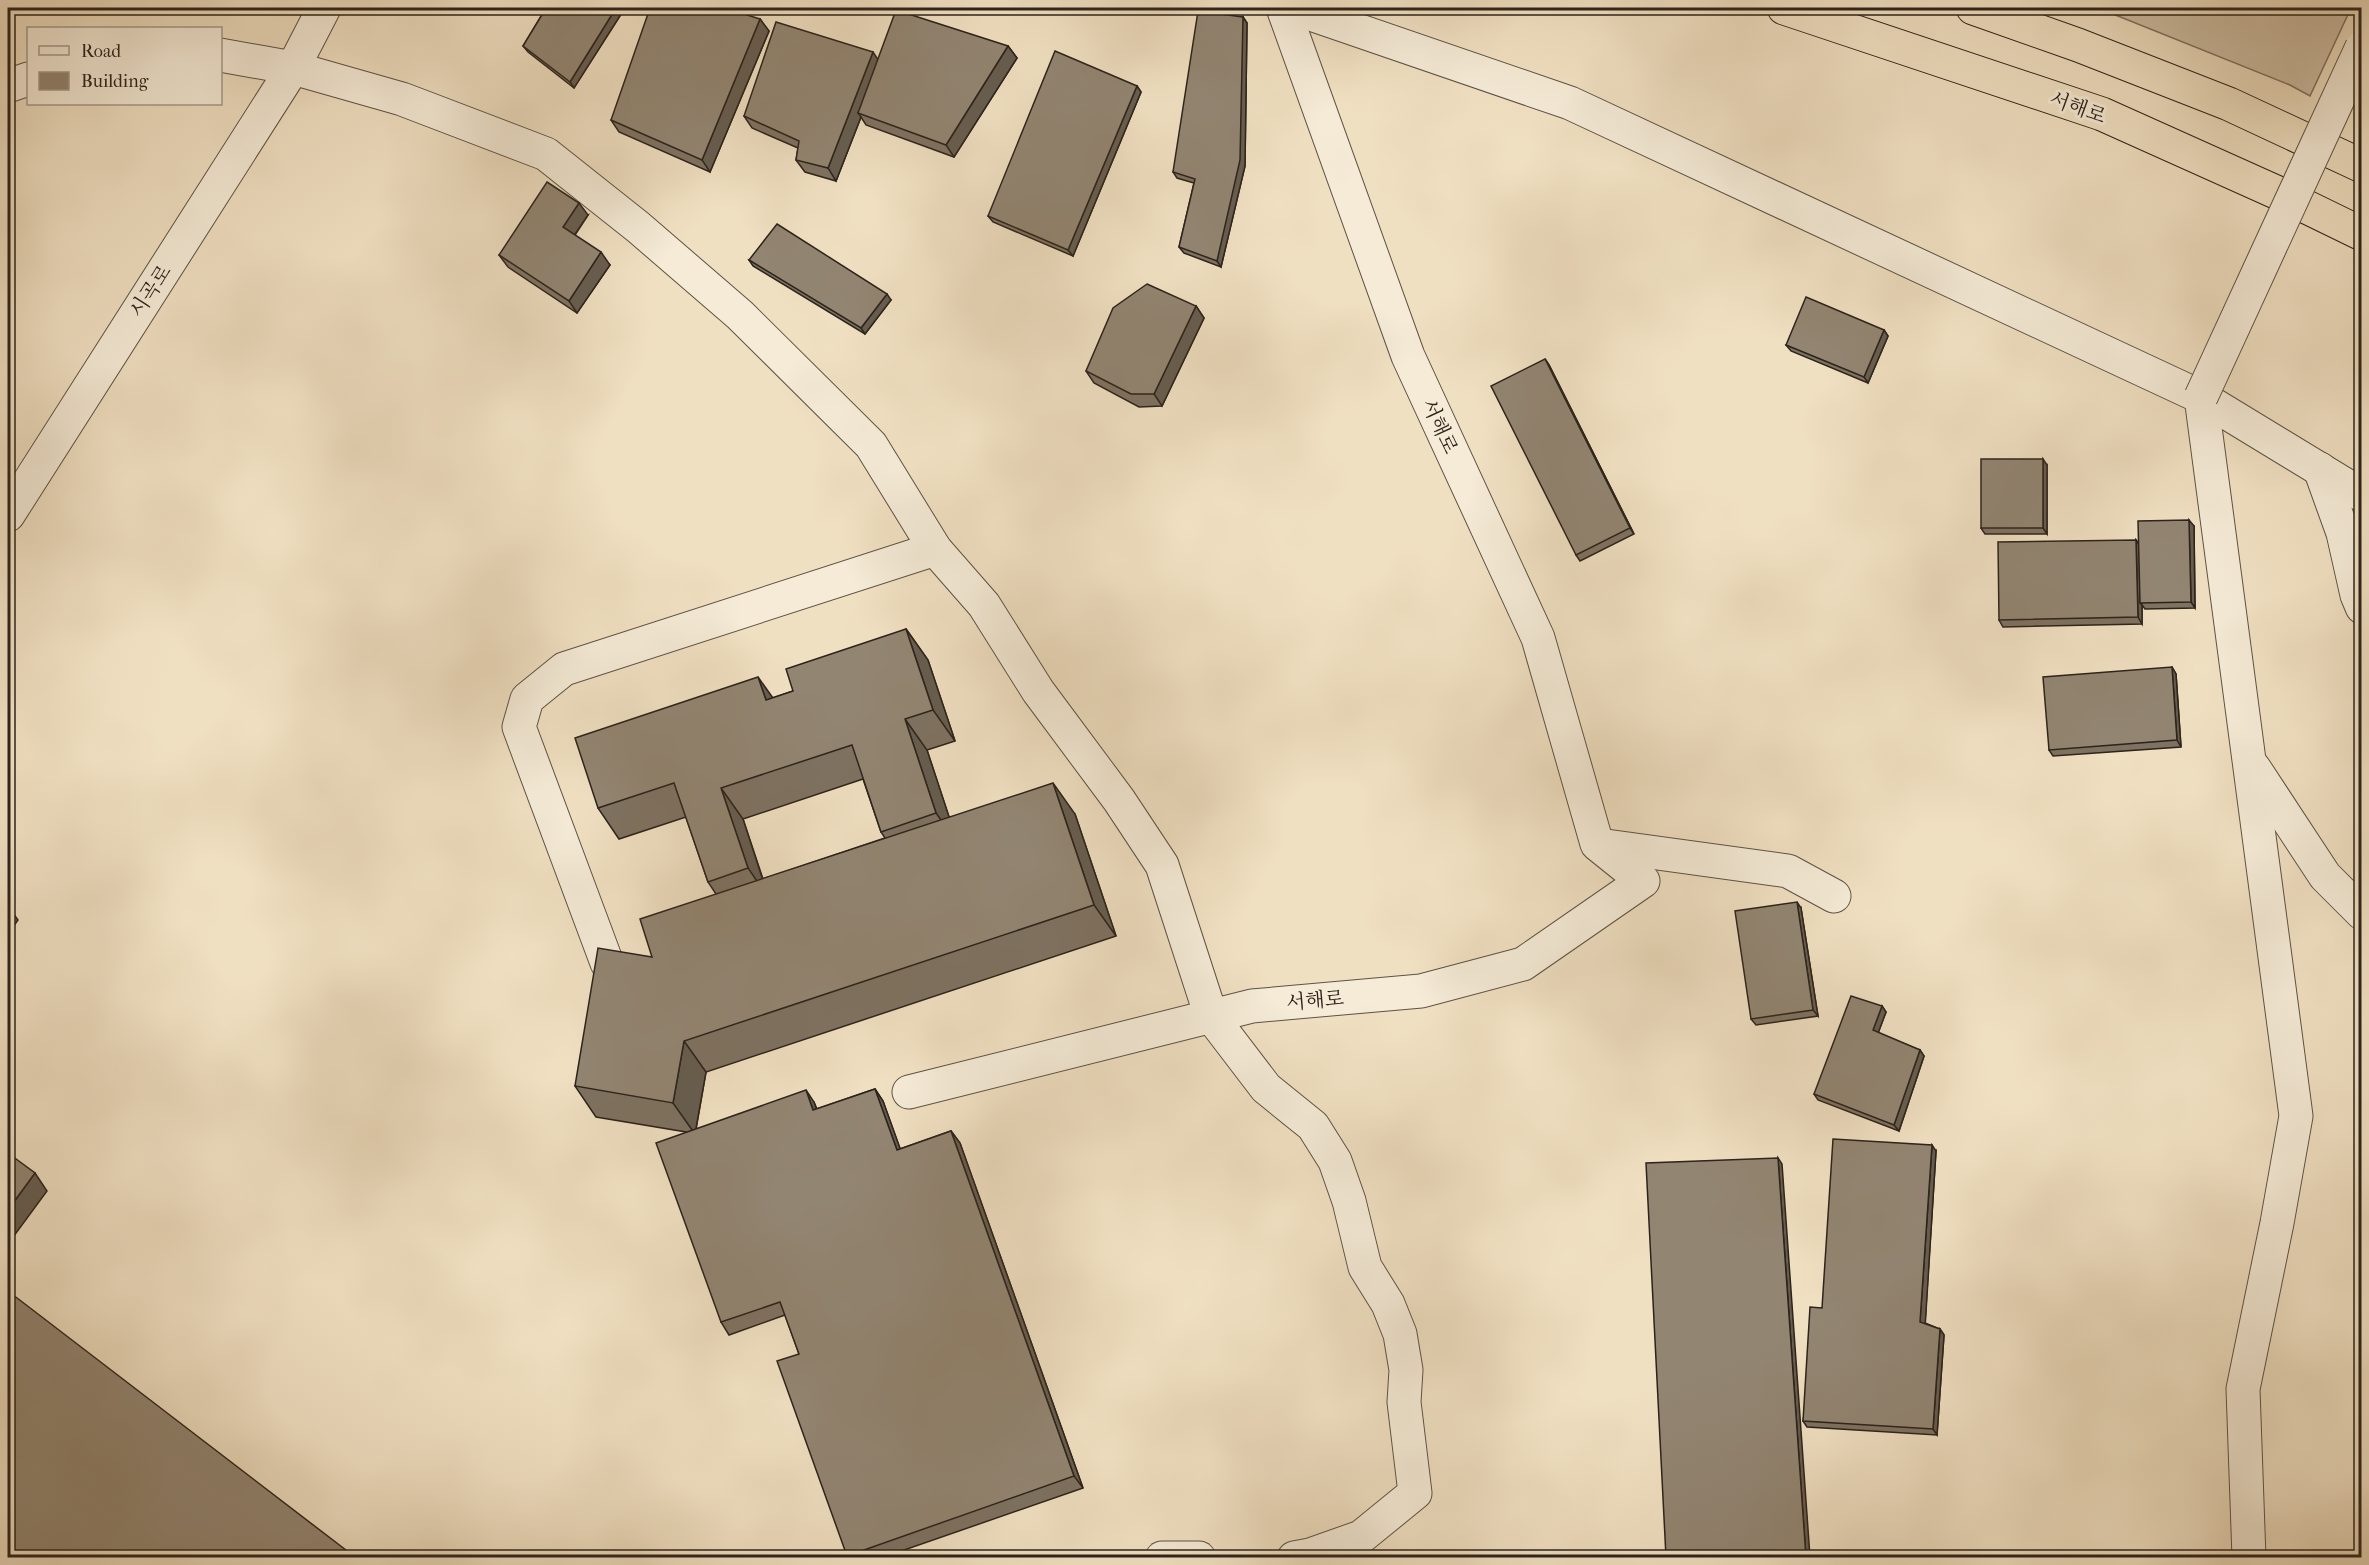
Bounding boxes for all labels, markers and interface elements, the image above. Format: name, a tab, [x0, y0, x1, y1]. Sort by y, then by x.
legend	[27, 27, 222, 105]
text: Road	[81, 41, 121, 62]
text: Building	[81, 71, 149, 92]
street label: 서해로	[2047, 87, 2109, 128]
street label: 시곡로	[125, 261, 176, 322]
street label: 서해로	[1417, 395, 1462, 457]
street label: 서해로	[1285, 987, 1345, 1014]

